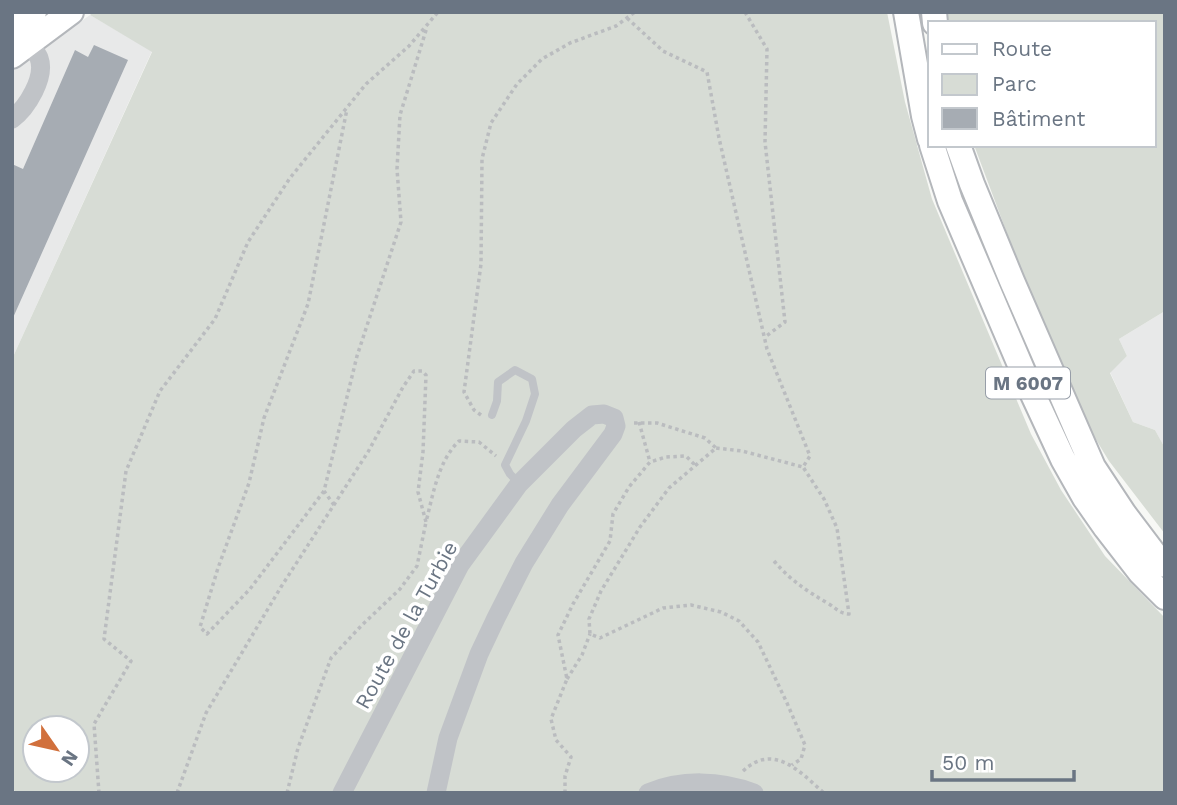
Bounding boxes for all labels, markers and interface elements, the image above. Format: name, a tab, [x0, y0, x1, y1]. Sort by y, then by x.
legend	[928, 21, 1156, 147]
text: Route	[992, 36, 1052, 61]
text: Parc	[992, 71, 1037, 96]
text: Bâtiment	[992, 106, 1086, 131]
road number: M 6007	[986, 368, 1070, 398]
street label: Route de la Turbie	[350, 537, 462, 713]
north arrow	[21, 714, 91, 784]
scale bar	[932, 738, 1074, 782]
text: N	[56, 746, 83, 770]
text: 50 m	[942, 750, 994, 775]

